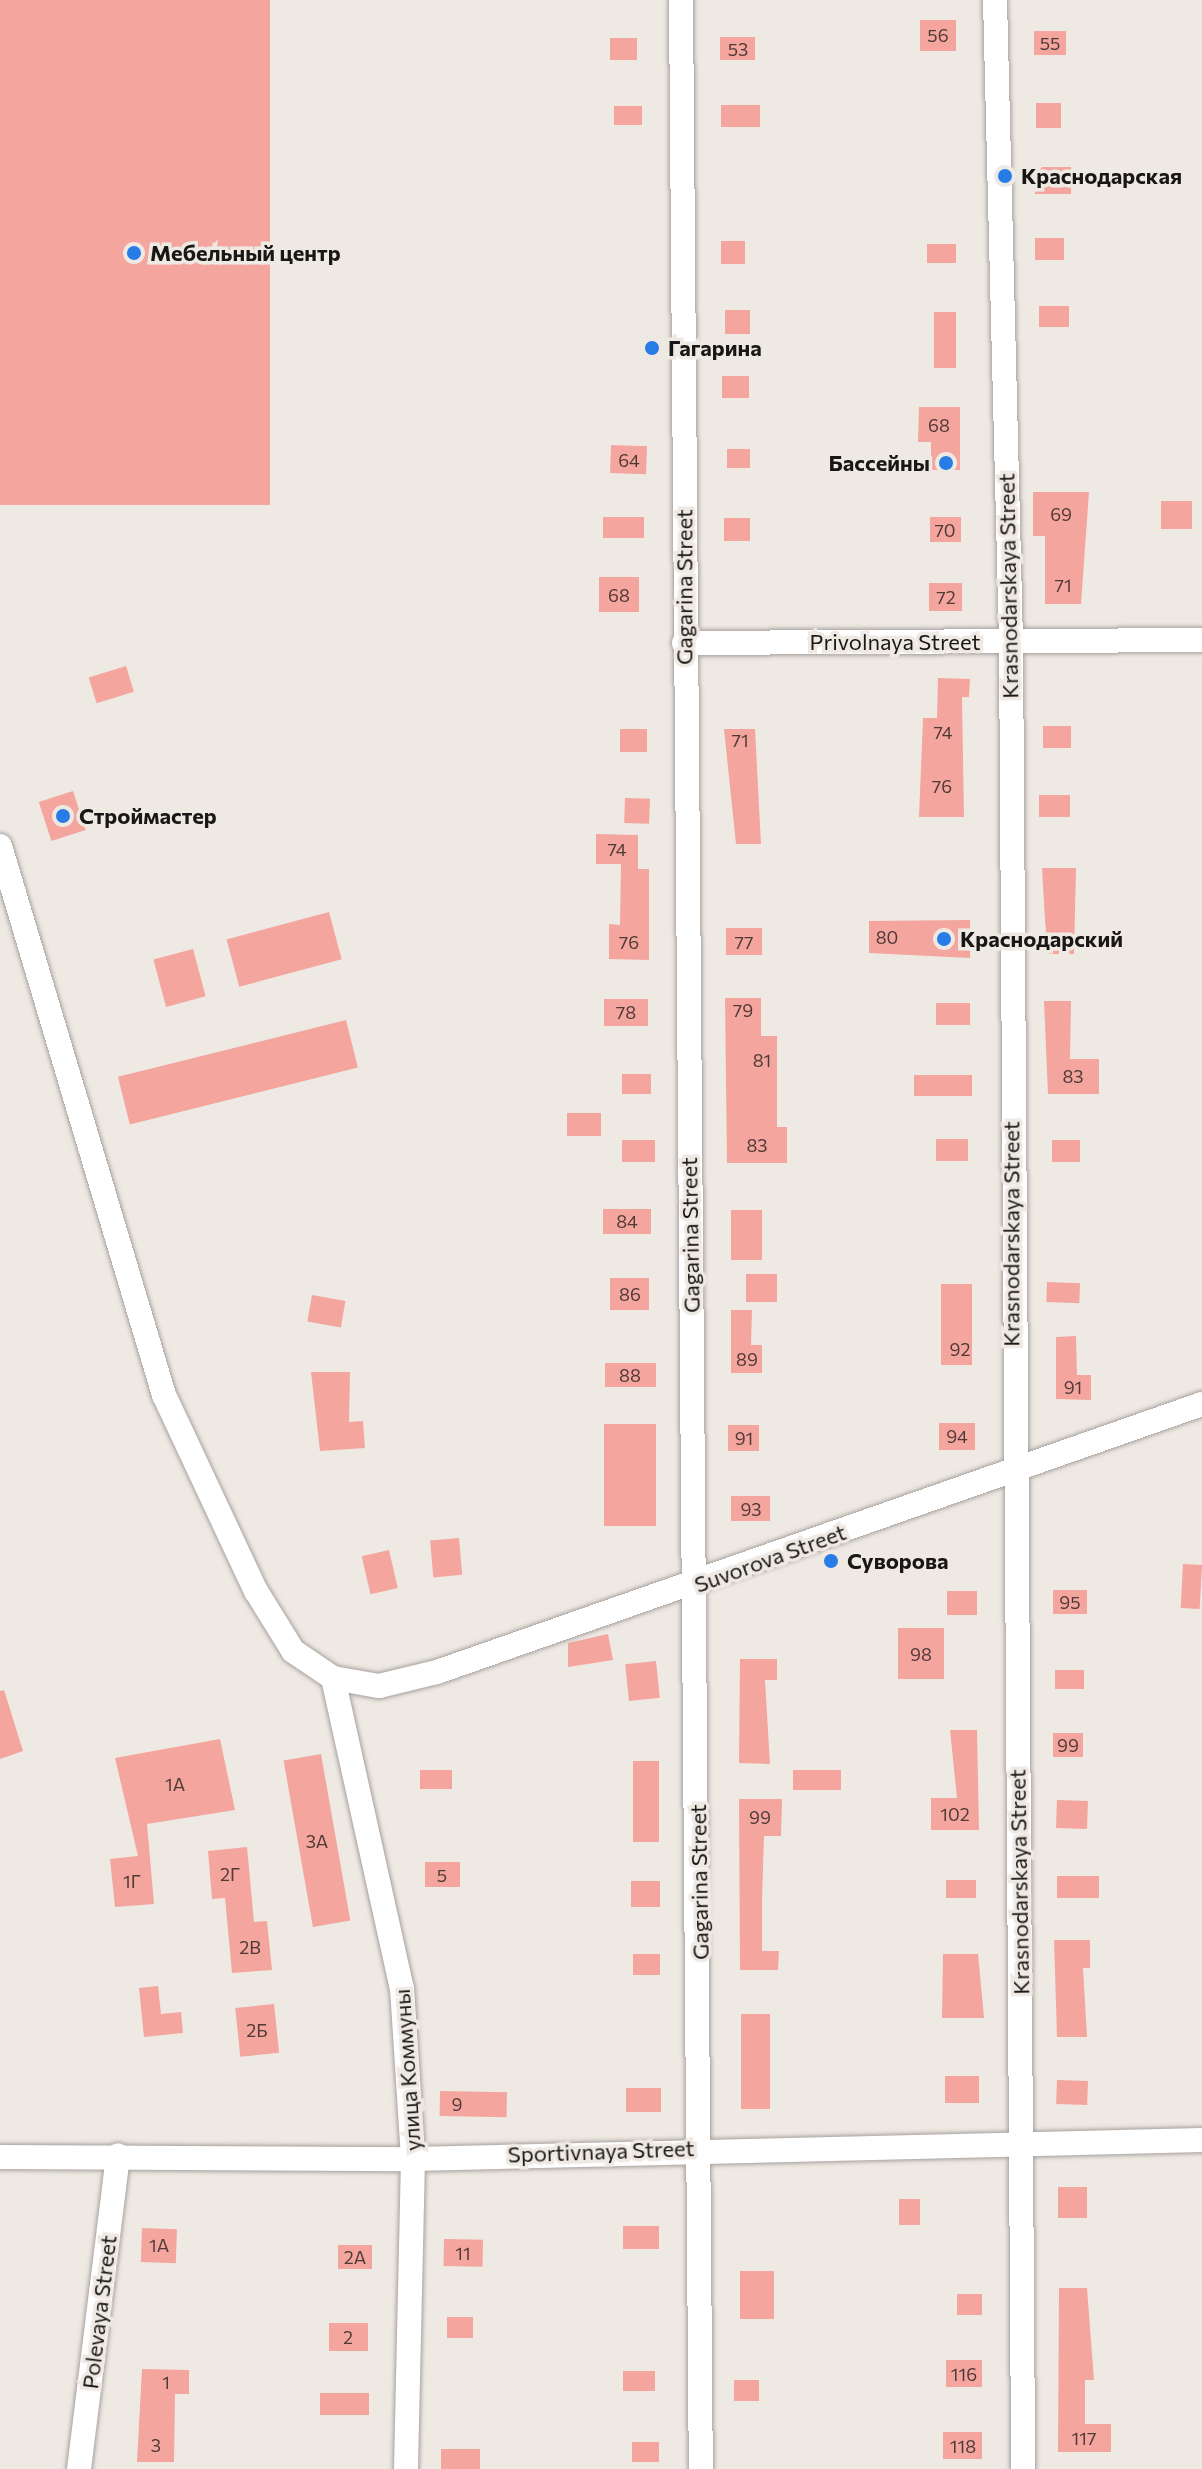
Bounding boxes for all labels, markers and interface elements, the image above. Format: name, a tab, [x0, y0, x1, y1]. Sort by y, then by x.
house number: 56	[927, 24, 949, 46]
house number: 55	[1040, 32, 1060, 54]
house number: 53	[728, 38, 748, 60]
place label: Краснодарская	[1021, 163, 1182, 189]
marker: Краснодарская	[996, 167, 1014, 185]
place label: Мебельный центр	[150, 240, 341, 266]
marker: Мебельный центр	[125, 244, 143, 262]
place label: Гагарина	[668, 335, 762, 361]
marker: Гагарина	[643, 339, 661, 357]
house number: 68	[928, 414, 950, 436]
house number: 64	[618, 449, 640, 471]
place label: Бассейны	[829, 450, 930, 476]
marker: Бассейны	[937, 454, 955, 472]
street label: Krasnodarskaya Street	[993, 473, 1023, 699]
house number: 69	[1050, 503, 1072, 525]
street label: Gagarina Street	[671, 509, 697, 665]
house number: 70	[934, 519, 956, 541]
house number: 71	[1054, 574, 1072, 596]
house number: 68	[608, 584, 630, 606]
house number: 72	[936, 586, 956, 608]
street label: Privolnaya Street	[810, 629, 980, 655]
house number: 74	[933, 721, 953, 743]
house number: 71	[731, 729, 749, 751]
house number: 76	[932, 775, 952, 797]
place label: Строймастер	[79, 803, 217, 829]
marker: Строймастер	[54, 807, 72, 825]
house number: 74	[607, 838, 627, 860]
house number: 80	[876, 926, 898, 948]
place label: Краснодарский	[960, 926, 1123, 952]
marker: Краснодарский	[935, 930, 953, 948]
house number: 76	[619, 931, 639, 953]
house number: 77	[734, 931, 754, 953]
house number: 79	[733, 999, 753, 1021]
house number: 78	[616, 1001, 636, 1023]
house number: 81	[753, 1049, 771, 1071]
house number: 83	[1062, 1065, 1084, 1087]
street label: Krasnodarskaya Street	[998, 1121, 1024, 1347]
house number: 83	[746, 1134, 768, 1156]
street label: Gagarina Street	[675, 1157, 705, 1313]
house number: 84	[616, 1210, 638, 1232]
house number: 86	[619, 1283, 641, 1305]
house number: 92	[950, 1338, 970, 1360]
house number: 89	[736, 1348, 758, 1370]
house number: 88	[619, 1364, 641, 1386]
house number: 91	[1064, 1376, 1082, 1398]
house number: 94	[946, 1425, 968, 1447]
house number: 91	[735, 1427, 753, 1449]
house number: 93	[740, 1498, 762, 1520]
street label: Suvorova Street	[691, 1518, 849, 1598]
place label: Суворова	[847, 1548, 948, 1574]
marker: Суворова	[822, 1552, 840, 1570]
house number: 95	[1059, 1591, 1081, 1613]
house number: 98	[910, 1643, 932, 1665]
house number: 99	[1057, 1734, 1079, 1756]
street label: Krasnodarskaya Street	[1004, 1769, 1034, 1995]
house number: 1А	[165, 1773, 185, 1795]
house number: 102	[940, 1803, 970, 1825]
street label: Gagarina Street	[684, 1804, 714, 1960]
house number: 99	[749, 1806, 771, 1828]
house number: 3А	[306, 1830, 328, 1852]
house number: 2Г	[220, 1863, 240, 1885]
house number: 5	[437, 1864, 447, 1886]
house number: 1Г	[123, 1870, 141, 1892]
house number: 2В	[239, 1936, 261, 1958]
street label: улица Коммуны	[388, 1988, 426, 2152]
house number: 2Б	[246, 2019, 268, 2041]
house number: 9	[452, 2093, 462, 2115]
street label: Sportivnaya Street	[507, 2135, 695, 2167]
street label: Polevaya Street	[76, 2234, 122, 2390]
house number: 1А	[149, 2234, 169, 2256]
house number: 11	[455, 2242, 471, 2264]
house number: 2А	[344, 2246, 366, 2268]
house number: 2	[343, 2326, 353, 2348]
house number: 116	[951, 2363, 977, 2385]
house number: 1	[162, 2371, 170, 2393]
house number: 117	[1072, 2427, 1096, 2449]
house number: 3	[151, 2434, 161, 2456]
house number: 118	[950, 2435, 976, 2457]

